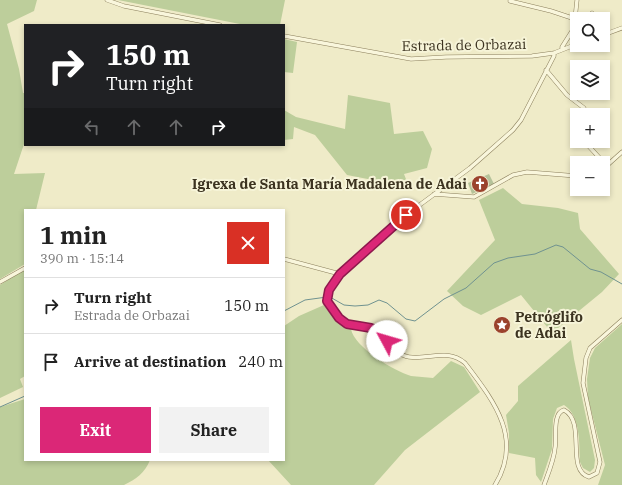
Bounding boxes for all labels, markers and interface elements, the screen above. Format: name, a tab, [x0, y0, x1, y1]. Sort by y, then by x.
map controls	[570, 12, 610, 196]
button: search	[570, 12, 610, 52]
street label: Estrada de Orbazai	[401, 35, 527, 55]
text: 150 m	[106, 36, 190, 73]
icon: right	[40, 40, 92, 92]
button: layers	[570, 60, 610, 100]
text: Turn right	[106, 72, 193, 95]
button: +	[570, 108, 610, 148]
icon: left	[81, 116, 103, 138]
icon: ahead	[123, 116, 145, 138]
icon: ahead	[165, 116, 187, 138]
icon: right	[207, 116, 229, 138]
button: −	[570, 156, 610, 196]
church icon: Igrexa de Santa María Madalena de Adai	[470, 174, 490, 194]
place label: Igrexa de Santa María Madalena de Adai	[192, 175, 467, 193]
pin	[389, 198, 423, 232]
icon: arrive	[395, 204, 417, 226]
text: 1 min	[40, 219, 107, 251]
button: close	[227, 222, 269, 264]
text: 390 m · 15:14	[40, 250, 124, 267]
text: Turn right	[74, 288, 152, 307]
icon: right	[40, 295, 62, 317]
text: 150 m	[224, 296, 269, 315]
text: Estrada de Orbazai	[74, 307, 190, 324]
place label: Petróglifo de Adai	[515, 308, 583, 342]
place icon: Petróglifo de Adai	[492, 315, 512, 335]
position arrow	[366, 320, 408, 362]
icon: arrive	[40, 351, 62, 373]
text: Arrive at destination	[74, 352, 226, 371]
text: 240 m	[238, 352, 283, 371]
button: Exit	[40, 407, 151, 453]
button: Share	[159, 407, 269, 453]

